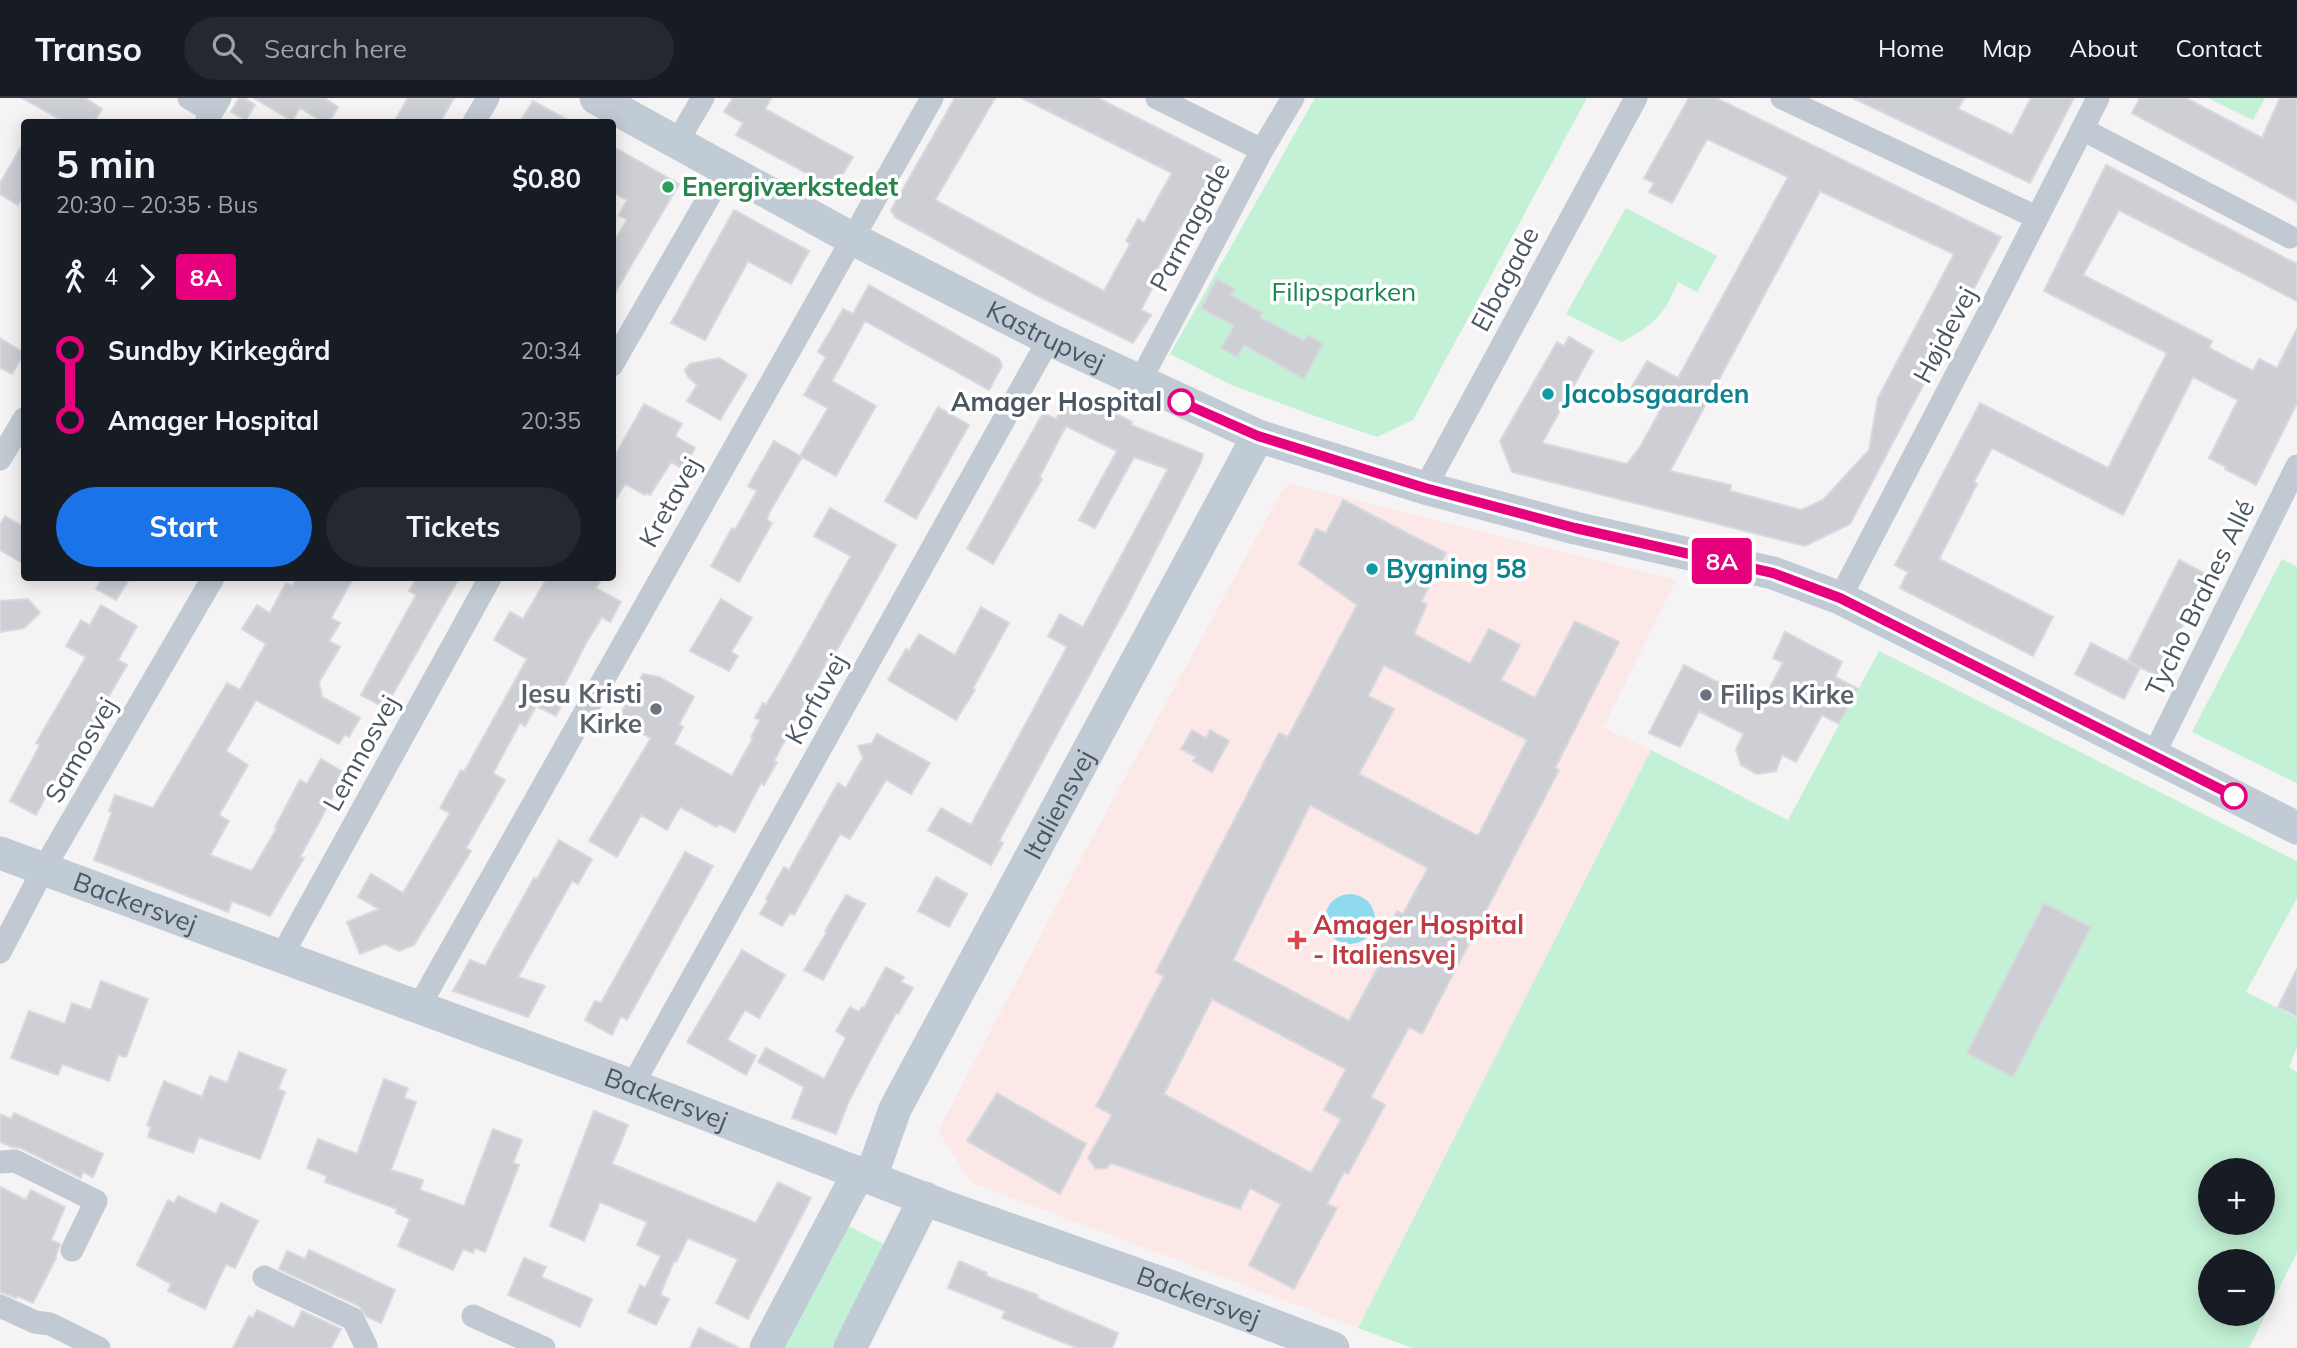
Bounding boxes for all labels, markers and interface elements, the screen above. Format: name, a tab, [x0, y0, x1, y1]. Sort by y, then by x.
search box	[184, 17, 674, 80]
text: Transo	[35, 28, 142, 69]
icon: search	[208, 29, 246, 67]
text: Search here	[264, 32, 407, 65]
text: Home	[1878, 33, 1944, 63]
text: Map	[1982, 33, 2032, 63]
text: About	[2070, 33, 2138, 63]
text: Contact	[2176, 33, 2262, 63]
text: 5 min	[56, 140, 156, 188]
street label: Parmagade	[1142, 157, 1237, 297]
text: $0.80	[512, 162, 581, 195]
place label: Energiværkstedet	[682, 170, 898, 203]
marker: Energiværkstedet	[660, 179, 676, 195]
text: 20:30 – 20:35 · Bus	[56, 190, 258, 219]
street label: Elbagade	[1463, 221, 1546, 337]
icon: walk	[56, 258, 94, 296]
icon: forward	[128, 258, 166, 296]
text: 4	[104, 262, 118, 291]
text: 8A	[190, 262, 222, 292]
park label: Filipsparken	[1272, 275, 1416, 308]
street label: Højdevej	[1905, 281, 1984, 389]
street label: Kastrupvej	[981, 293, 1110, 379]
text: Sundby Kirkegård	[108, 334, 330, 367]
text: 20:34	[521, 336, 581, 365]
place label: Jacobsgaarden	[1562, 377, 1749, 410]
place label: Amager Hospital	[951, 385, 1162, 418]
marker: Jacobsgaarden	[1540, 386, 1556, 402]
marker: Amager Hospital	[1168, 389, 1194, 415]
text: Amager Hospital	[108, 404, 319, 437]
text: 20:35	[521, 406, 581, 435]
street label: Kretavej	[631, 451, 708, 553]
button: Start	[56, 487, 312, 567]
button: Tickets	[326, 487, 581, 567]
street label: Tycho Brahes Allé	[2138, 494, 2261, 701]
line badge: 8A	[1690, 538, 1754, 584]
text: 8A	[1706, 546, 1738, 576]
place label: Bygning 58	[1386, 552, 1527, 585]
marker: Bygning 58	[1364, 561, 1380, 577]
street label: Korfuvej	[777, 648, 854, 750]
place label: Jesu Kristi Kirke	[519, 677, 642, 740]
place label: Filips Kirke	[1720, 678, 1854, 711]
marker: Filips Kirke	[1698, 687, 1714, 703]
street label: Lemnosvej	[315, 689, 406, 817]
street label: Samosvej	[37, 691, 124, 808]
marker: Jesu Kristi Kirke	[648, 701, 664, 717]
street label: Italiensvej	[1016, 744, 1102, 865]
unlabelled marker	[2221, 783, 2247, 809]
street label: Backersvej	[69, 864, 202, 940]
place label: Amager Hospital - Italiensvej	[1313, 908, 1524, 971]
marker: Amager Hospital - Italiensvej	[1287, 930, 1307, 950]
street label: Backersvej	[600, 1060, 733, 1137]
map controls	[2198, 1158, 2275, 1326]
button: +	[2198, 1158, 2275, 1235]
button: −	[2198, 1249, 2275, 1326]
street label: Backersvej	[1132, 1259, 1265, 1335]

